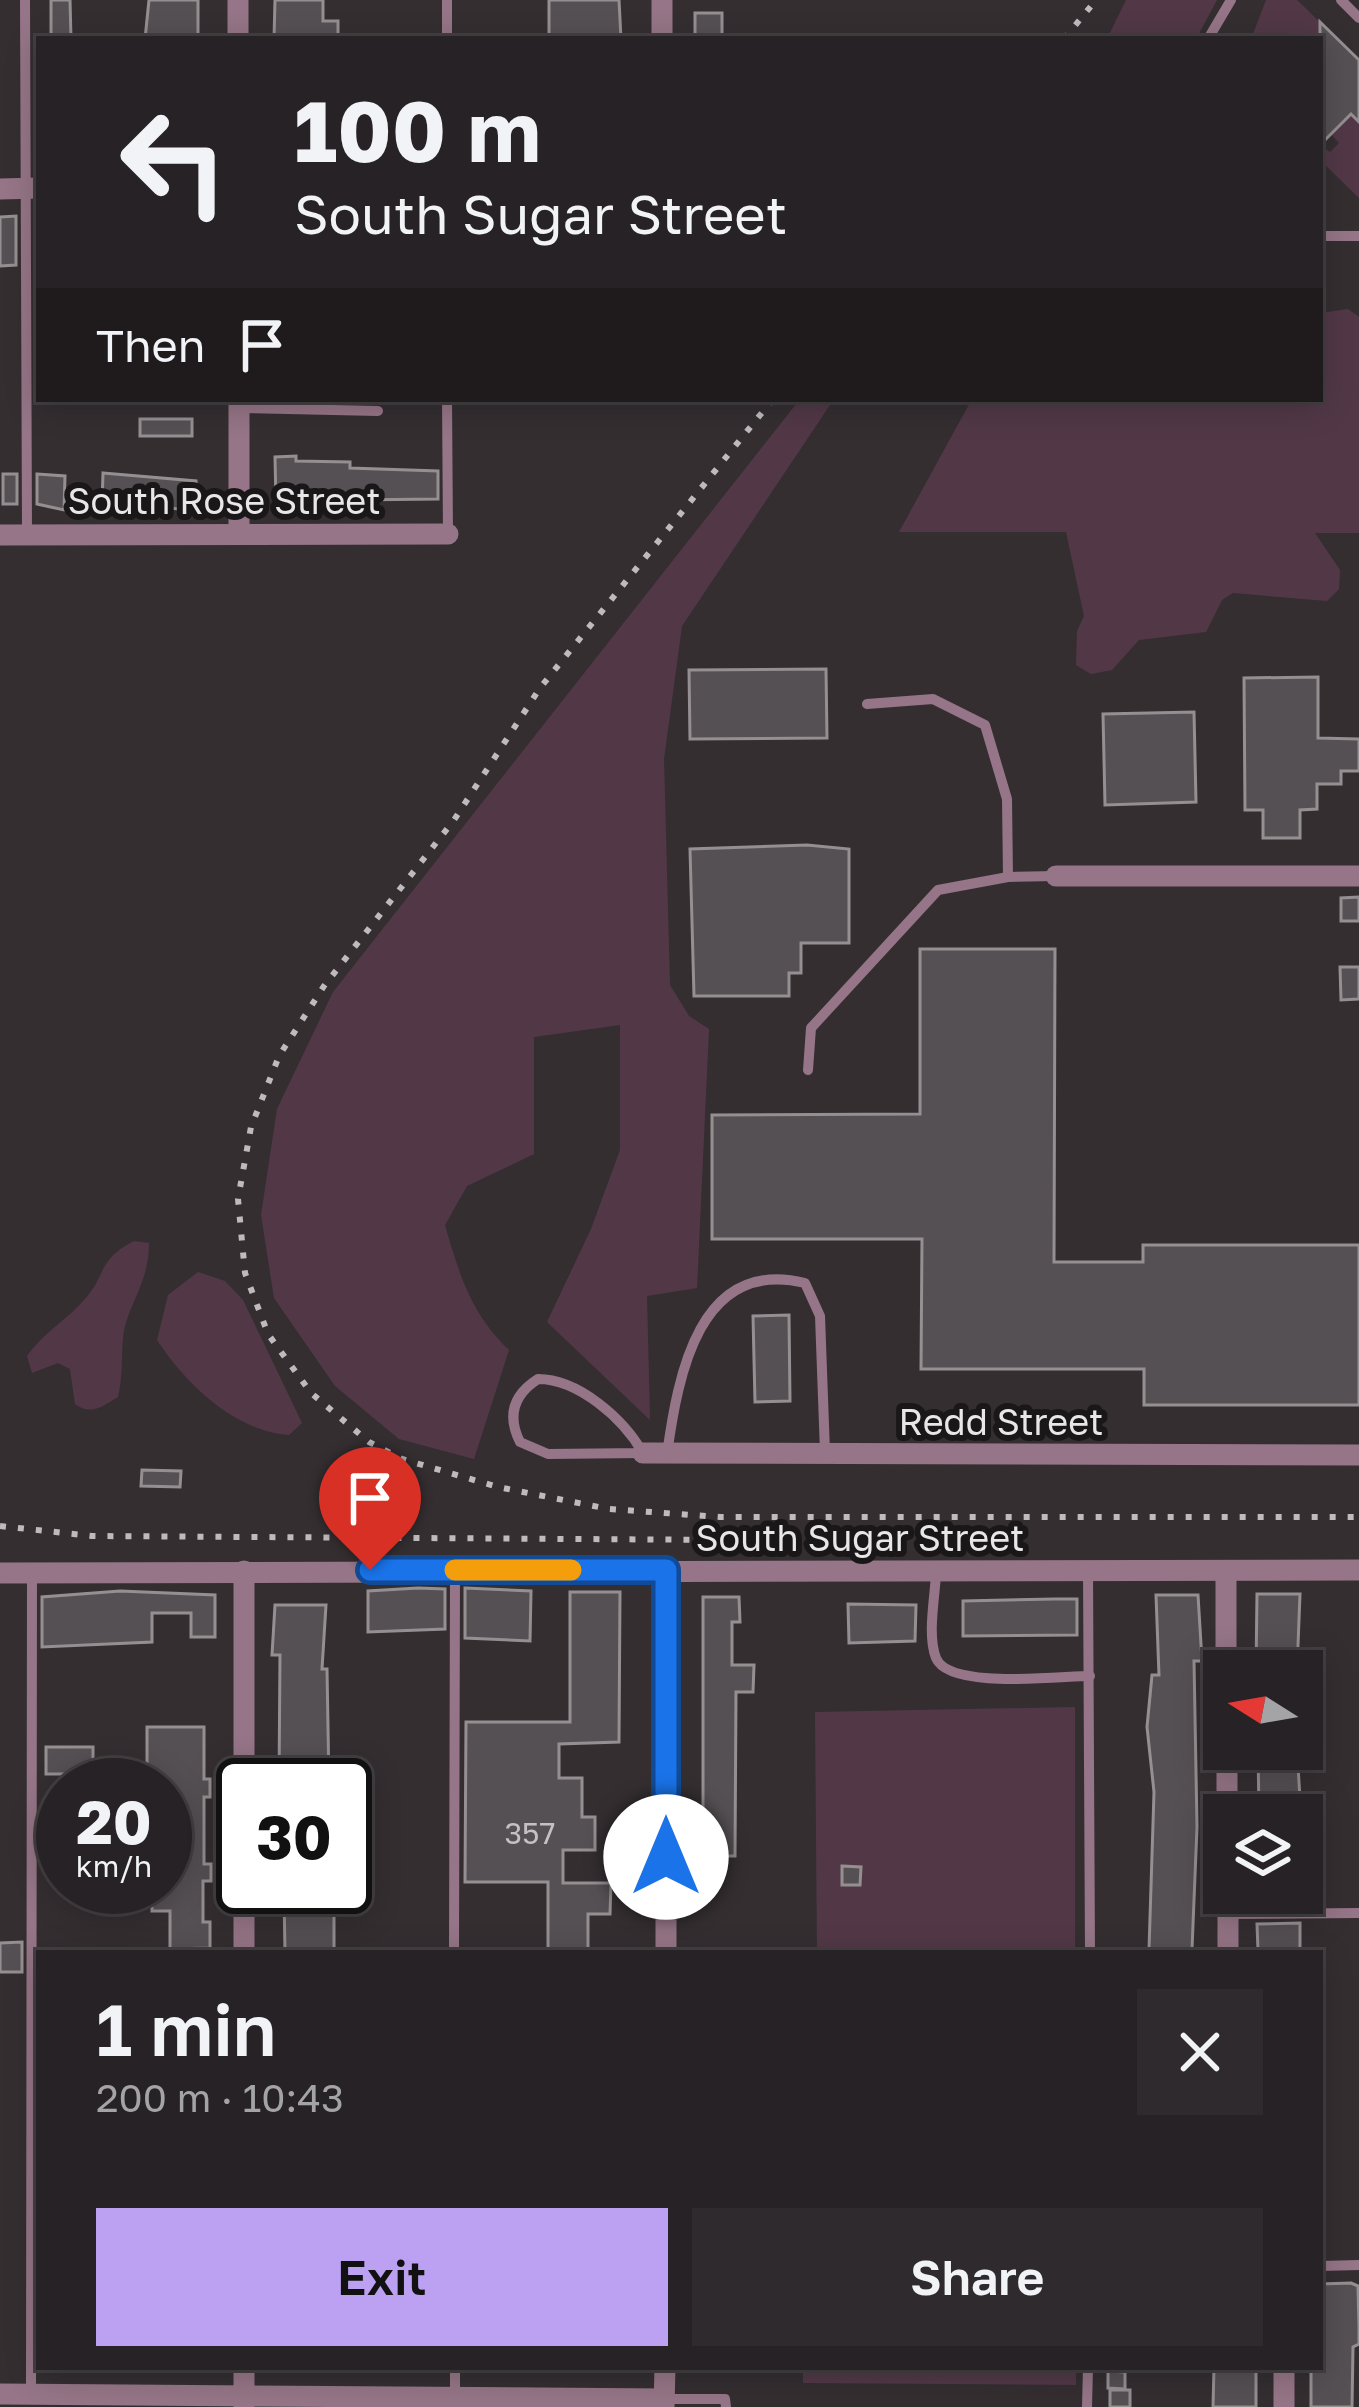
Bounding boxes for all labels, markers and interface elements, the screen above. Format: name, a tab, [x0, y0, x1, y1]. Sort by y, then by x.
text: 100 m	[294, 80, 541, 180]
icon: left	[96, 84, 252, 240]
text: South Sugar Street	[294, 181, 787, 246]
icon: arrive	[229, 312, 295, 378]
text: Then	[96, 318, 205, 372]
street label: South Rose Street	[67, 479, 381, 522]
street label: Redd Street	[899, 1400, 1103, 1443]
pin	[319, 1447, 421, 1570]
icon: arrive	[337, 1465, 403, 1531]
street label: South Sugar Street	[696, 1516, 1024, 1559]
north arrow	[1203, 1650, 1323, 1770]
map controls	[1203, 1650, 1323, 1914]
speed limit sign: 30	[216, 1758, 372, 1914]
text: 20	[76, 1785, 152, 1857]
position arrow	[603, 1794, 729, 1920]
button: layers	[1203, 1794, 1323, 1914]
house number: 357	[505, 1815, 555, 1851]
text: km/h	[76, 1848, 152, 1884]
text: 1 min	[96, 1985, 276, 2072]
button: close	[1137, 1989, 1263, 2115]
text: 200 m · 10:43	[96, 2074, 344, 2121]
button: Exit	[96, 2208, 668, 2346]
button: Share	[692, 2208, 1263, 2346]

